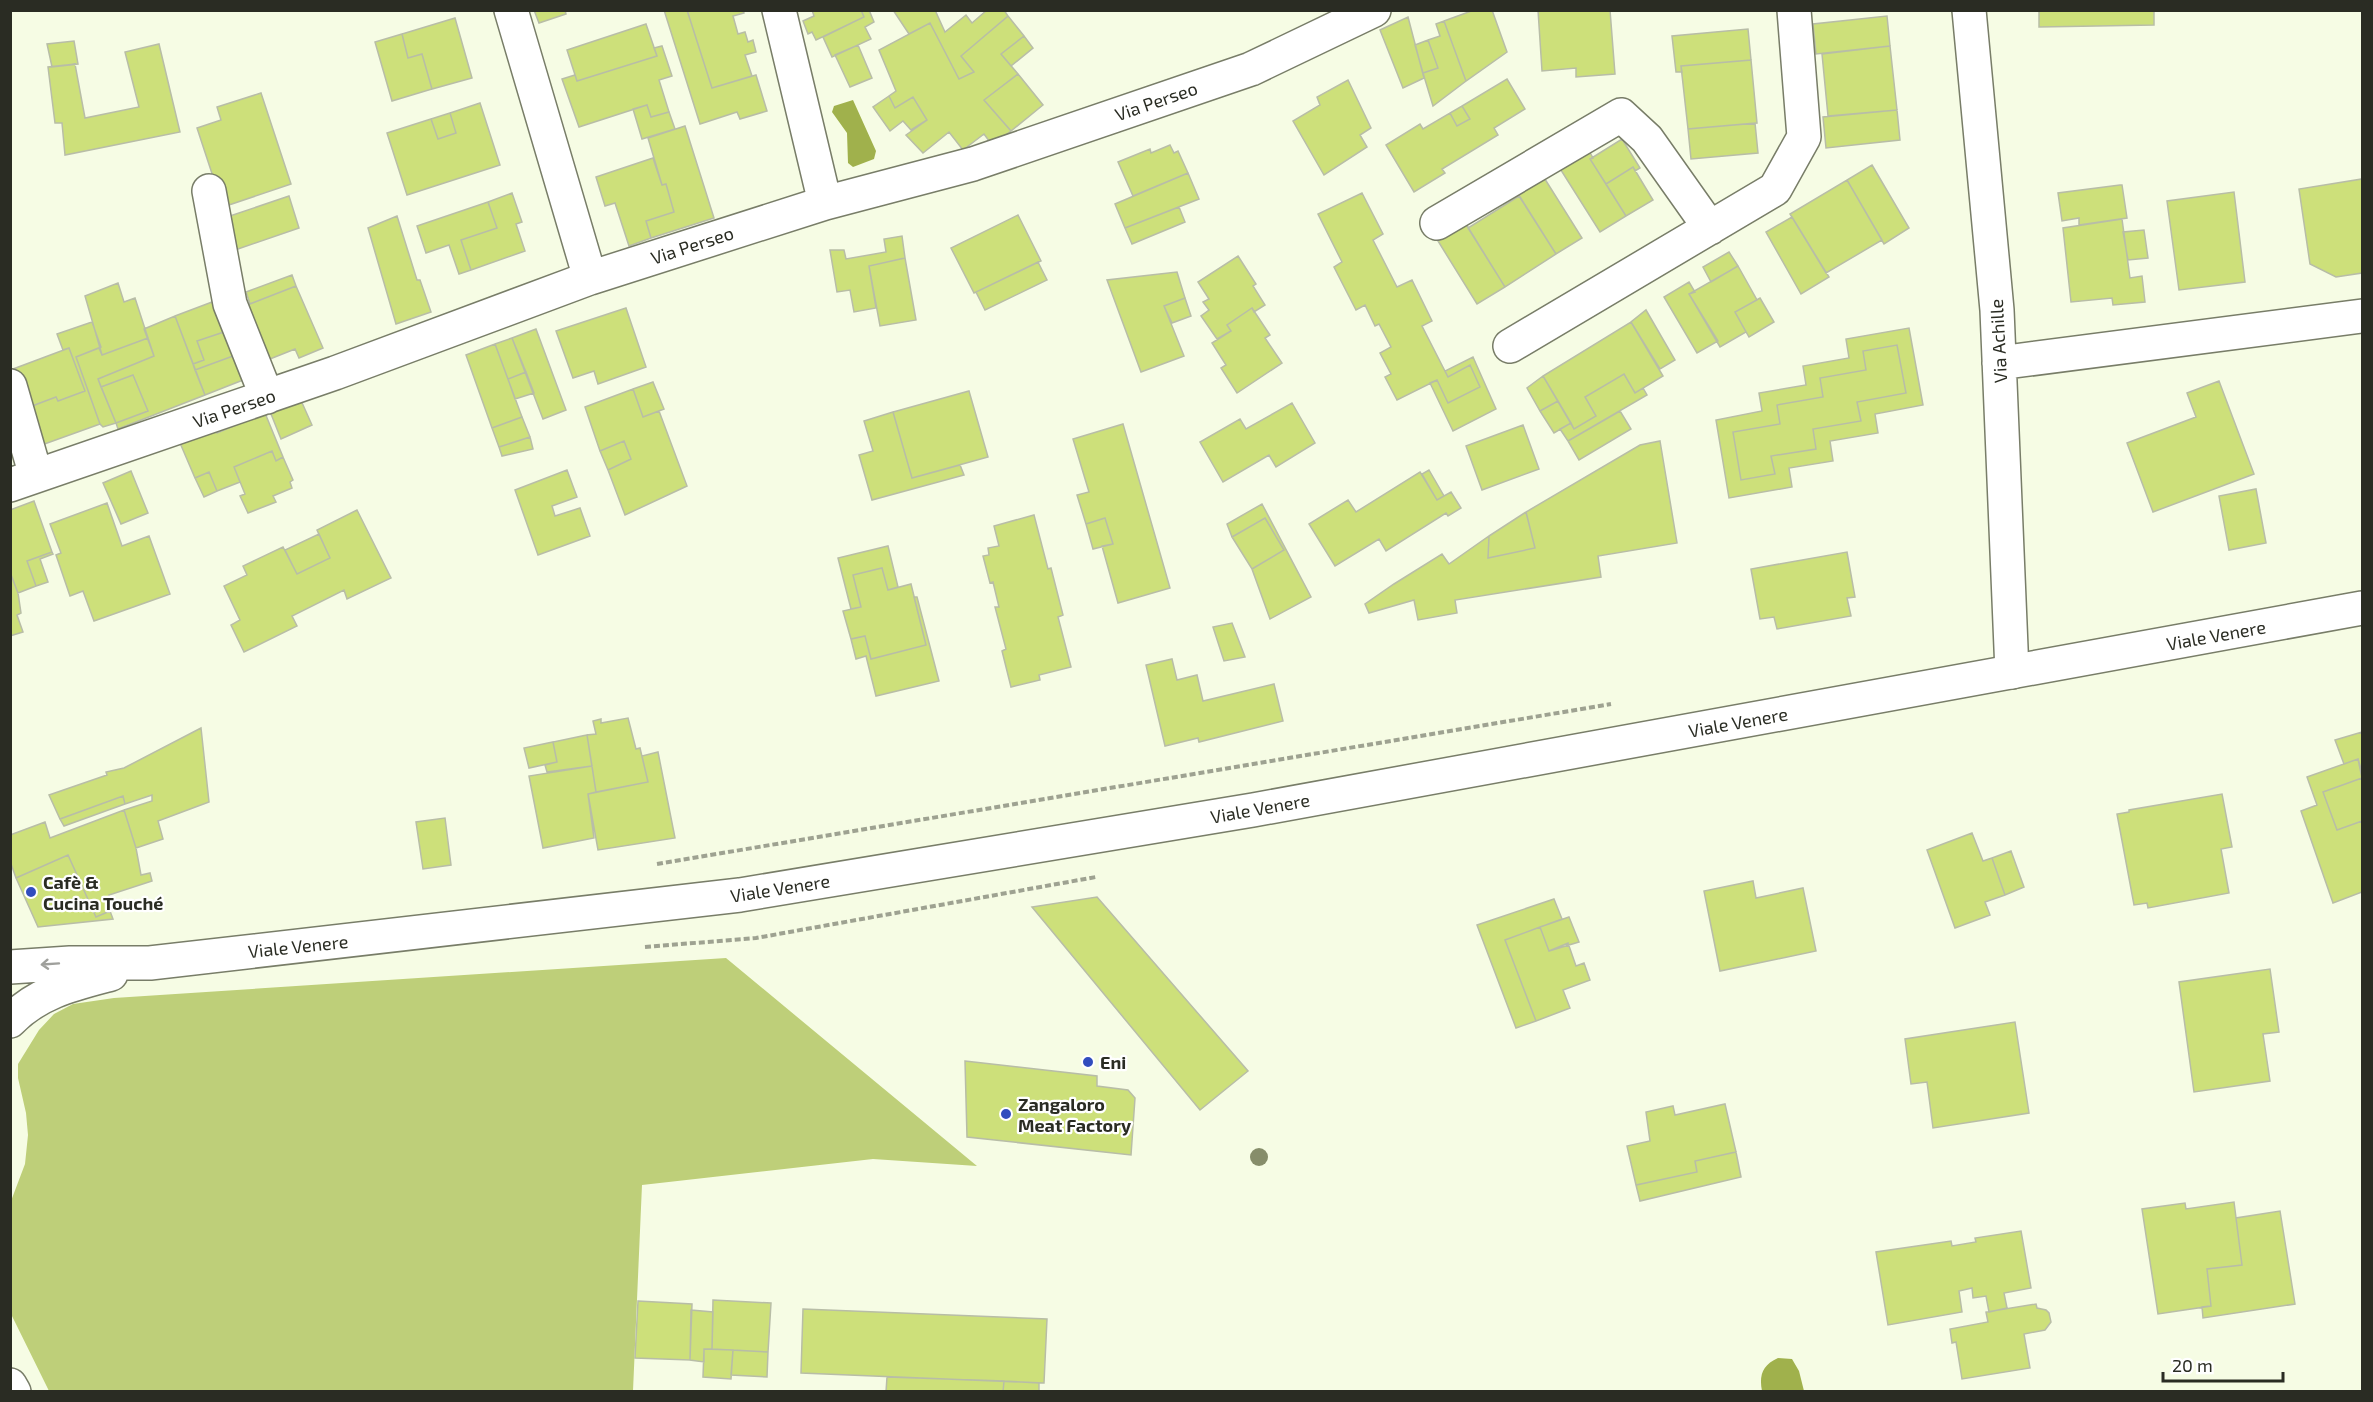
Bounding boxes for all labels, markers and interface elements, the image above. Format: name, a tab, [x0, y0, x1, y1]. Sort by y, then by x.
street label: Via Perseo	[1112, 77, 1200, 125]
street label: Via Perseo	[648, 221, 736, 269]
street label: Via Achille	[1985, 298, 2011, 384]
street label: Via Perseo	[190, 384, 278, 432]
street label: Viale Venere	[2165, 615, 2267, 655]
street label: Viale Venere	[1687, 702, 1789, 742]
street label: Viale Venere	[1209, 788, 1311, 828]
street label: Viale Venere	[729, 869, 831, 907]
place label: Cafè & Cucina Touché	[43, 871, 163, 914]
marker: Cafè & Cucina Touché	[24, 885, 38, 899]
street label: Viale Venere	[247, 930, 349, 962]
one-way arrow	[40, 959, 60, 970]
place label: Eni	[1100, 1051, 1126, 1073]
marker: Eni	[1081, 1055, 1095, 1069]
place label: Zangaloro Meat Factory	[1018, 1093, 1132, 1136]
marker: Zangaloro Meat Factory	[999, 1107, 1013, 1121]
scale bar	[2163, 1345, 2283, 1383]
text: 20 m	[2172, 1354, 2213, 1376]

